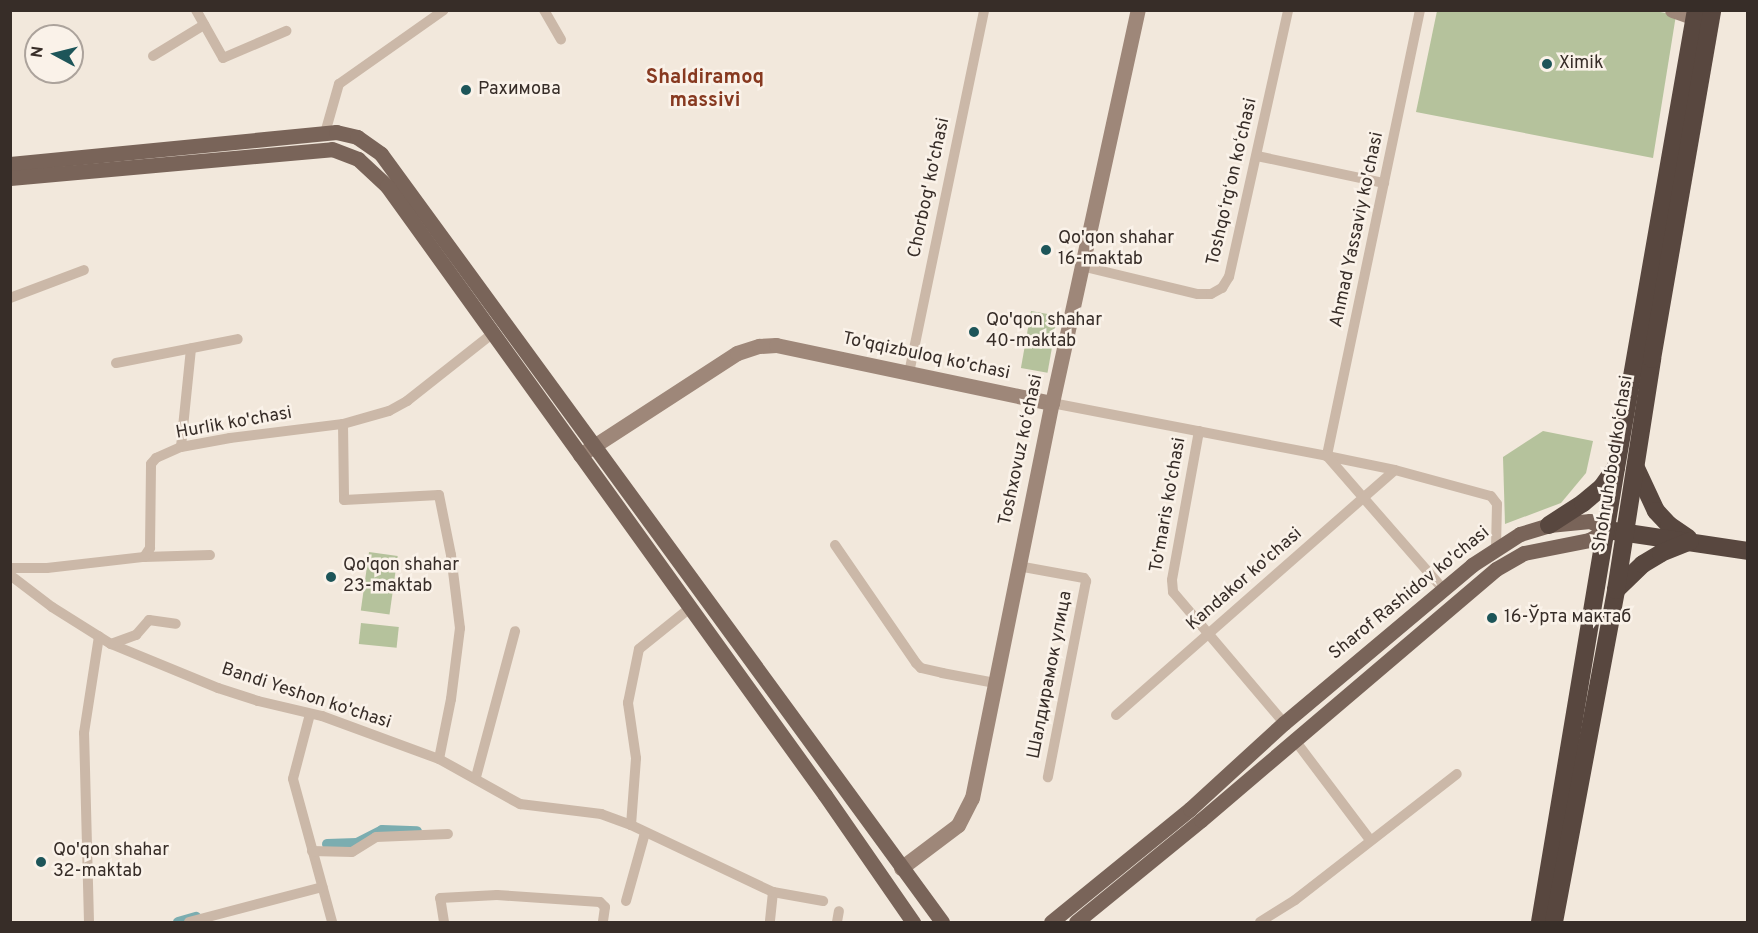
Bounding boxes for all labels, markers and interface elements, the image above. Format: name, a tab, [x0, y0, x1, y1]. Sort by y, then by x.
north arrow	[24, 24, 84, 84]
text: N	[27, 45, 49, 59]
place label: Ximik	[1559, 53, 1603, 75]
marker: Ximik	[1540, 57, 1554, 71]
district label: Shaldiramoq massivi	[646, 67, 764, 114]
place label: Рахимова	[478, 79, 561, 101]
marker: Рахимова	[459, 83, 473, 97]
street label: Toshqoʻrgʻon koʻchasi	[1203, 96, 1263, 268]
street label: Chorbog' ko'chasi	[905, 116, 955, 260]
street label: Ahmad Yassaviy ko'chasi	[1327, 130, 1389, 330]
place label: Qo'qon shahar 16-maktab	[1058, 229, 1174, 272]
marker: Qo'qon shahar 16-maktab	[1039, 243, 1053, 257]
place label: Qo'qon shahar 40-maktab	[986, 311, 1102, 354]
marker: Qo'qon shahar 40-maktab	[967, 325, 981, 339]
street label: To'qqizbuloq ko'chasi	[840, 329, 1012, 385]
street label: Toshxovuz koʻchasi	[995, 373, 1049, 527]
street label: Shohruhobod koʻchasi	[1589, 374, 1639, 554]
street label: Hurlik ko'chasi	[174, 403, 294, 445]
street label: To'maris ko'chasi	[1147, 436, 1191, 574]
street label: Sharof Rashidov ko'chasi	[1326, 523, 1494, 665]
street label: Kandakor ko'chasi	[1183, 524, 1307, 636]
place label: Qo'qon shahar 23-maktab	[343, 556, 459, 598]
marker: Qo'qon shahar 23-maktab	[324, 570, 338, 584]
street label: Шалдирамок улица	[1024, 589, 1078, 761]
place label: 16-Ўрта мактаб	[1504, 607, 1631, 629]
marker: 16-Ўрта мактаб	[1485, 611, 1499, 625]
street label: Bandi Yeshon ko'chasi	[218, 659, 394, 735]
place label: Qo'qon shahar 32-maktab	[53, 841, 169, 884]
marker: Qo'qon shahar 32-maktab	[34, 855, 48, 869]

